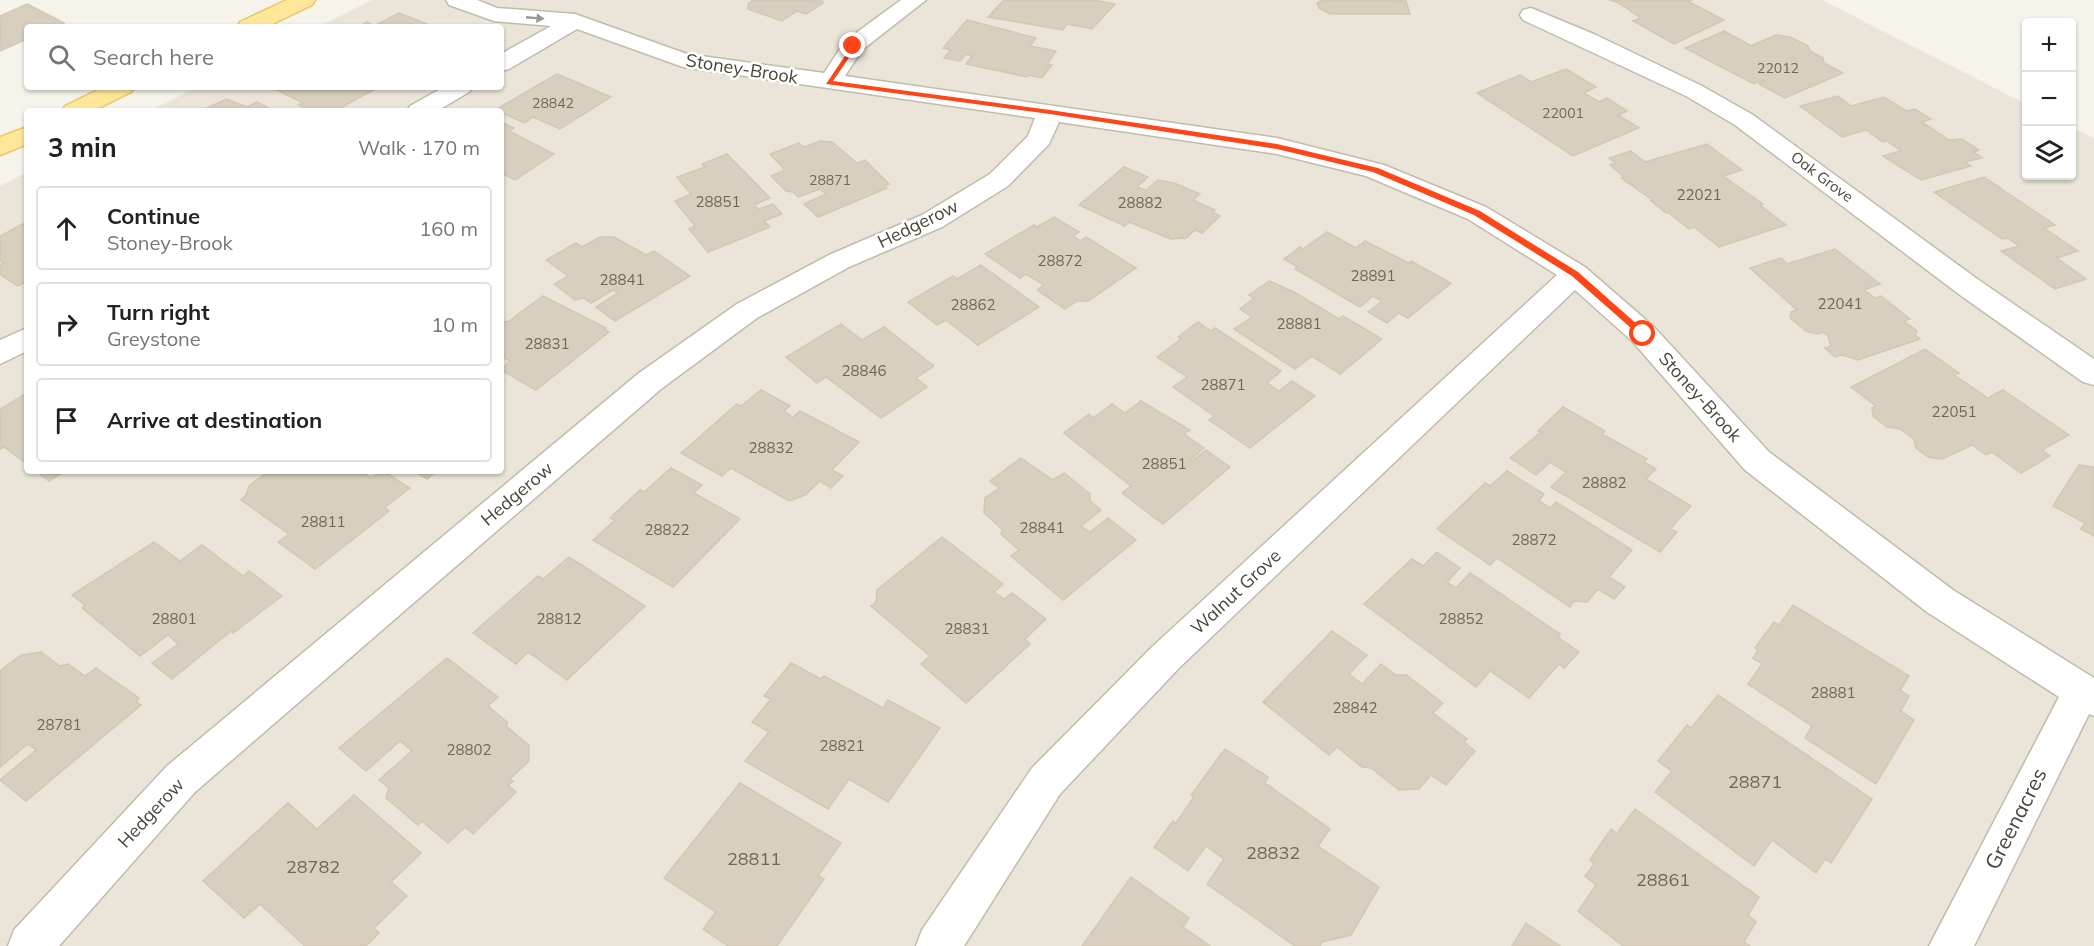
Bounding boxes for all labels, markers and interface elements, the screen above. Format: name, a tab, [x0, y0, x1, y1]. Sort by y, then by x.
one-way arrow	[525, 13, 544, 23]
map controls	[2022, 18, 2076, 180]
button: +	[2022, 18, 2076, 72]
search box	[24, 24, 504, 90]
route end	[839, 32, 865, 58]
icon: search	[45, 41, 78, 74]
text: Search here	[93, 43, 214, 71]
street label: Stoney-Brook	[684, 48, 801, 89]
house number: 22012	[1757, 59, 1799, 77]
button: −	[2022, 72, 2076, 126]
house number: 28842	[532, 94, 574, 112]
house number: 22001	[1542, 104, 1584, 122]
button: layers	[2022, 126, 2076, 180]
text: 3 min	[48, 131, 117, 164]
text: Walk · 170 m	[358, 135, 480, 160]
street label: Oak Grove	[1787, 147, 1857, 206]
house number: 28871	[809, 171, 851, 189]
house number: 22021	[1676, 185, 1722, 204]
house number: 28851	[695, 192, 741, 211]
house number: 28882	[1117, 193, 1163, 212]
street label: Hedgerow	[874, 194, 962, 253]
text: Continue	[107, 202, 200, 230]
icon: ahead	[50, 212, 83, 245]
text: 160 m	[419, 216, 478, 241]
text: Stoney-Brook	[107, 230, 233, 255]
house number: 28872	[1037, 251, 1083, 270]
house number: 28891	[1350, 266, 1396, 285]
house number: 28841	[599, 270, 645, 289]
house number: 22041	[1817, 294, 1863, 313]
house number: 28862	[950, 295, 996, 314]
text: Turn right	[107, 298, 210, 326]
icon: right	[50, 308, 83, 341]
text: 10 m	[431, 312, 478, 337]
house number: 28881	[1276, 314, 1322, 333]
route start	[1629, 320, 1655, 346]
text: Greystone	[107, 326, 201, 351]
house number: 28831	[524, 334, 570, 353]
street label: Stoney-Brook	[1654, 347, 1747, 447]
house number: 28846	[841, 361, 887, 380]
house number: 28871	[1200, 375, 1246, 394]
house number: 22051	[1931, 402, 1977, 421]
icon: arrive	[50, 404, 83, 437]
text: Arrive at destination	[107, 406, 322, 434]
house number: 28832	[748, 438, 794, 457]
house number: 28851	[1141, 454, 1187, 473]
street label: Hedgerow	[476, 457, 558, 530]
house number: 28882	[1581, 473, 1627, 492]
house number: 28811	[300, 512, 346, 531]
house number: 28841	[1019, 518, 1065, 537]
house number: 28822	[644, 520, 690, 539]
house number: 28872	[1511, 530, 1557, 549]
street label: Walnut Grove	[1186, 544, 1286, 639]
house number: 28801	[151, 609, 197, 628]
house number: 28812	[536, 609, 582, 628]
house number: 28852	[1438, 609, 1484, 628]
house number: 28831	[944, 619, 990, 638]
house number: 28881	[1810, 683, 1856, 702]
house number: 28842	[1332, 698, 1378, 717]
house number: 28781	[36, 715, 82, 734]
house number: 28821	[819, 736, 865, 755]
house number: 28802	[446, 740, 492, 759]
street label: Greenacres	[1978, 763, 2052, 874]
house number: 28871	[1728, 770, 1782, 793]
street label: Hedgerow	[112, 773, 189, 852]
house number: 28832	[1246, 841, 1300, 864]
house number: 28811	[727, 847, 781, 870]
house number: 28782	[286, 855, 340, 878]
house number: 28861	[1636, 868, 1690, 891]

